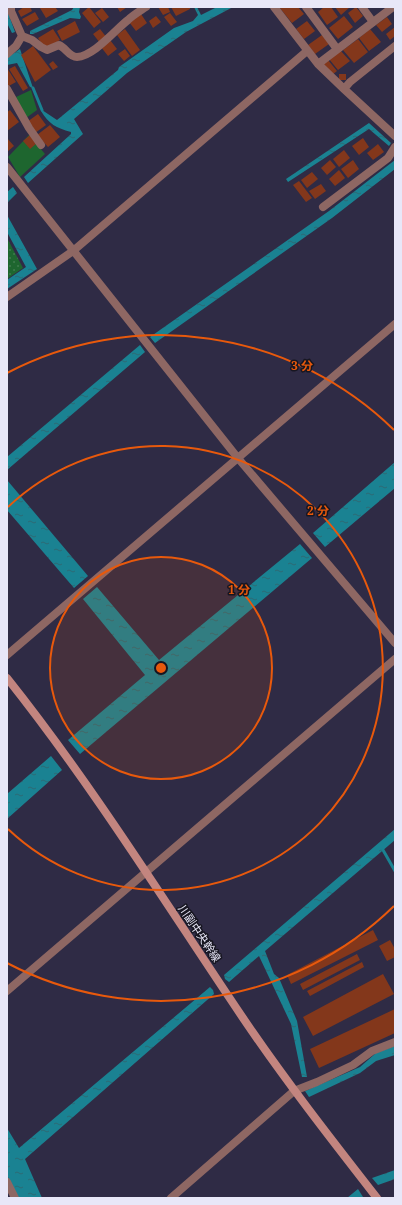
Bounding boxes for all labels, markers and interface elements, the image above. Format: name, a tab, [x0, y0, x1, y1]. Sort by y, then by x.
text: 3 分	[291, 357, 313, 374]
text: 2 分	[307, 502, 329, 519]
text: 1 分	[228, 581, 250, 598]
centre of rings	[154, 661, 168, 675]
street label: 川副中央幹線	[175, 901, 225, 965]

